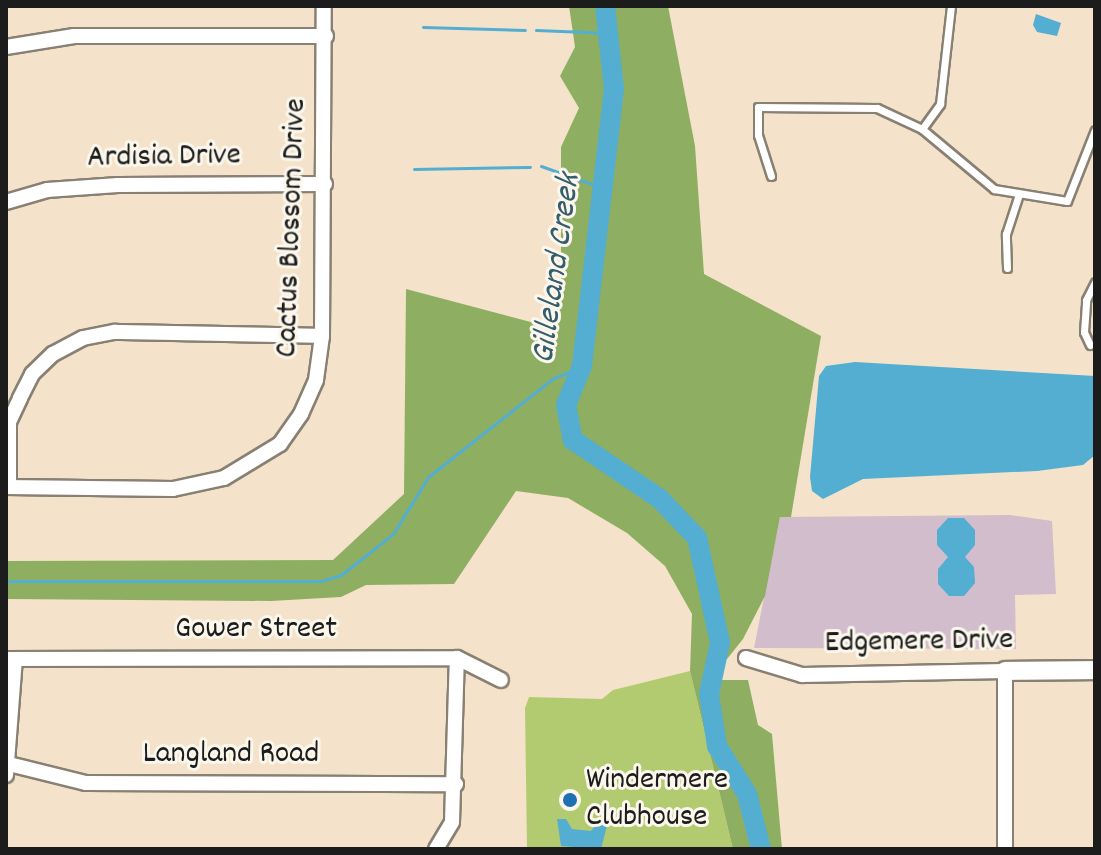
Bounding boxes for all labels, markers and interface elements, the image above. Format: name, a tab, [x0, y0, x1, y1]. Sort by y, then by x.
street label: Cactus Blossom Drive	[269, 98, 317, 358]
street label: Ardisia Drive	[87, 137, 241, 179]
water label: Gilleland Creek	[524, 171, 592, 367]
street label: Gower Street	[175, 611, 337, 649]
street label: Edgemere Drive	[824, 622, 1014, 664]
street label: Langland Road	[143, 736, 319, 774]
place label: Windermere Clubhouse	[586, 763, 728, 838]
marker: Windermere Clubhouse	[561, 791, 579, 809]

